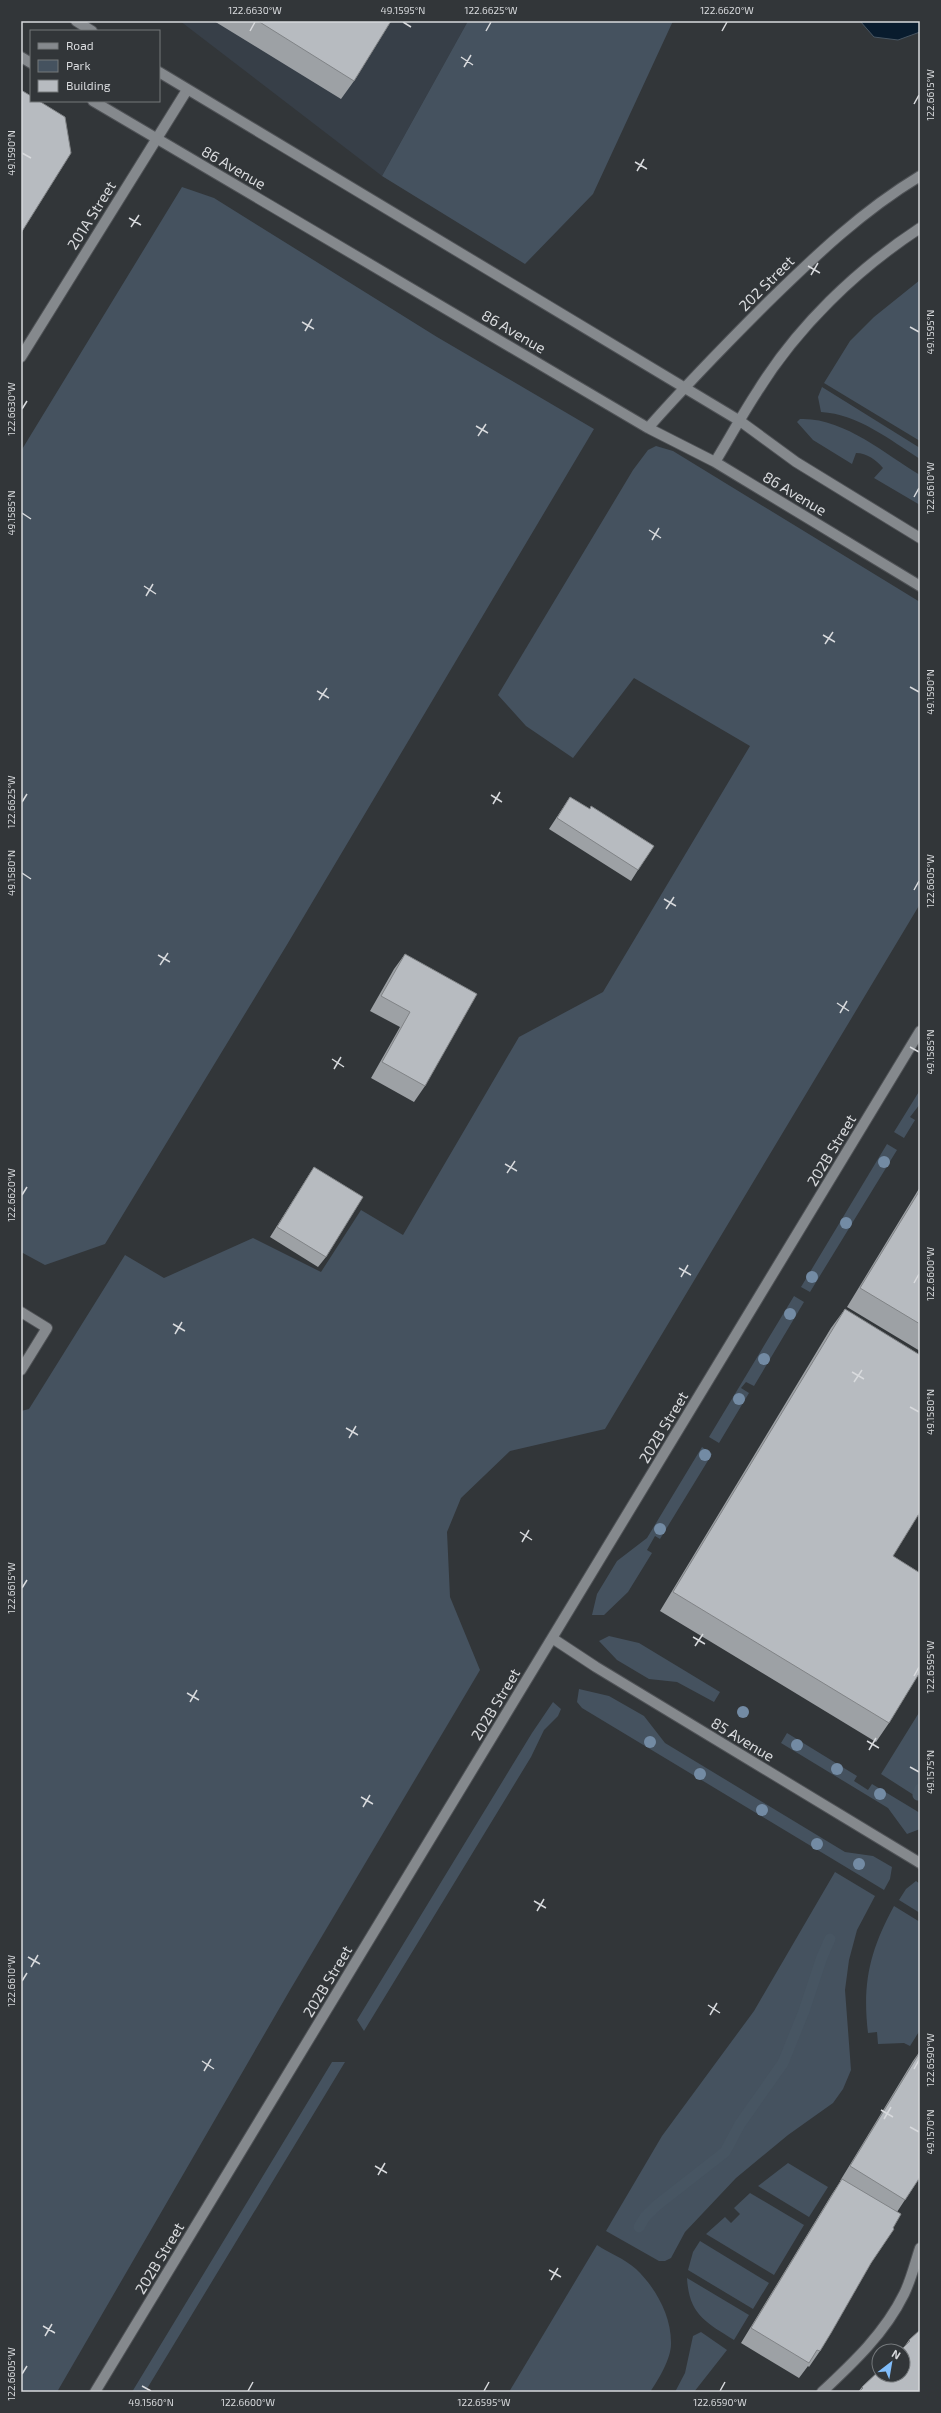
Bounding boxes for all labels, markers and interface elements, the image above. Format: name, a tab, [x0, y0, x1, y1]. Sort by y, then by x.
text: 122.6630°W	[228, 4, 282, 16]
text: 49.1595°N	[381, 4, 425, 16]
text: 122.6625°W	[464, 4, 518, 16]
text: 122.6620°W	[700, 4, 754, 16]
legend	[30, 30, 160, 102]
text: Road	[66, 38, 94, 52]
text: Park	[66, 58, 91, 72]
text: 122.6615°W	[924, 69, 936, 121]
text: Building	[66, 78, 111, 92]
text: 49.1590°N	[5, 130, 17, 176]
street label: 86 Avenue	[199, 141, 269, 193]
street label: 201A Street	[63, 177, 119, 253]
street label: 202 Street	[735, 251, 798, 314]
street label: 86 Avenue	[479, 305, 549, 357]
text: 49.1595°N	[924, 310, 936, 354]
text: 122.6630°W	[5, 382, 17, 436]
text: 122.6610°W	[924, 461, 936, 514]
street label: 86 Avenue	[760, 467, 830, 519]
text: 49.1585°N	[5, 490, 17, 536]
text: 49.1590°N	[924, 669, 936, 715]
text: 122.6625°W	[5, 775, 17, 829]
text: 49.1580°N	[5, 850, 17, 896]
text: 122.6605°W	[924, 854, 936, 908]
text: 49.1585°N	[924, 1029, 936, 1075]
street label: 202B Street	[803, 1111, 860, 1189]
text: 122.6620°W	[5, 1168, 17, 1222]
text: 122.6600°W	[924, 1246, 936, 1301]
street label: 202B Street	[635, 1388, 692, 1466]
text: 49.1580°N	[924, 1389, 936, 1435]
text: 122.6615°W	[5, 1562, 17, 1614]
text: 122.6595°W	[924, 1640, 936, 1693]
street label: 202B Street	[467, 1665, 524, 1743]
street label: 85 Avenue	[708, 1713, 778, 1765]
text: 49.1575°N	[924, 1750, 936, 1794]
street label: 202B Street	[299, 1942, 356, 2020]
text: 122.6610°W	[5, 1954, 17, 2007]
text: 122.6590°W	[924, 2033, 936, 2087]
text: 49.1570°N	[924, 2110, 936, 2154]
street label: 202B Street	[131, 2219, 188, 2297]
north arrow	[871, 2343, 911, 2383]
text: N	[890, 2346, 903, 2362]
text: 122.6605°W	[5, 2347, 17, 2401]
text: 49.1560°N	[128, 2396, 174, 2408]
text: 122.6600°W	[221, 2396, 276, 2408]
text: 122.6595°W	[458, 2396, 511, 2408]
text: 122.6590°W	[693, 2396, 747, 2408]

